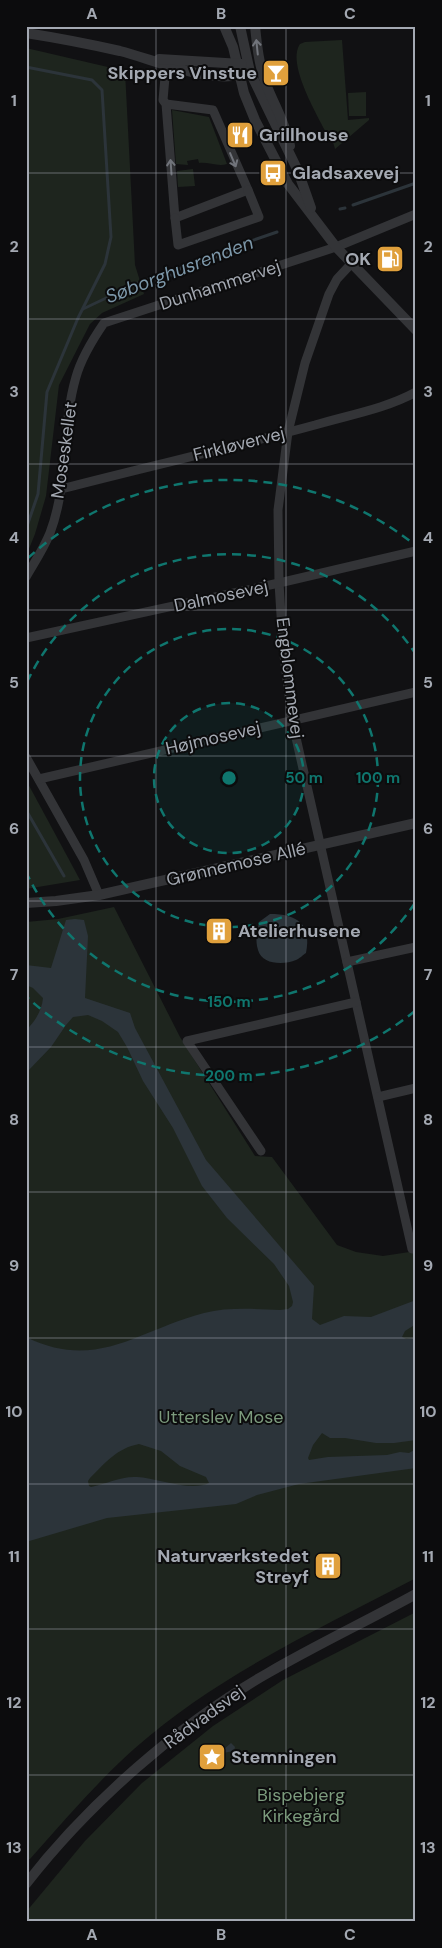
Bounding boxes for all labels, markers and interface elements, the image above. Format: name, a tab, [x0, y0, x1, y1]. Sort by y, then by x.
text: A	[86, 3, 98, 24]
text: B	[216, 3, 226, 24]
text: C	[344, 3, 356, 24]
one-way arrow	[252, 39, 262, 55]
bar icon: Skippers Vinstue	[261, 58, 291, 88]
place label: Skippers Vinstue	[107, 61, 257, 85]
text: 1	[11, 90, 17, 111]
text: 1	[425, 90, 431, 111]
restaurant icon: Grillhouse	[225, 120, 255, 150]
place label: Grillhouse	[259, 123, 349, 147]
one-way arrow	[229, 152, 239, 167]
bus stop icon: Gladsaxevej	[258, 158, 288, 188]
one-way arrow	[166, 159, 175, 175]
place label: Gladsaxevej	[292, 161, 399, 185]
water label: Søborghusrenden	[102, 230, 257, 309]
text: 2	[9, 236, 19, 257]
text: 2	[423, 236, 433, 257]
fuel station icon: OK	[375, 244, 405, 274]
place label: OK	[345, 247, 371, 271]
street label: Dunhammervej	[156, 254, 284, 316]
text: 3	[9, 381, 19, 402]
text: 3	[423, 381, 433, 402]
street label: Moseskellet	[45, 400, 83, 500]
street label: Firkløvervej	[191, 421, 287, 467]
text: 4	[9, 527, 19, 548]
text: 4	[423, 527, 433, 548]
street label: Dalmosevej	[172, 574, 270, 618]
street label: Engblommevej	[271, 616, 309, 740]
text: 5	[9, 672, 19, 693]
text: 5	[423, 672, 433, 693]
street label: Højmosevej	[163, 715, 263, 761]
text: 50 m	[285, 768, 323, 788]
text: 100 m	[356, 768, 400, 788]
centre of rings	[220, 769, 238, 787]
text: 6	[9, 818, 19, 839]
text: 6	[423, 818, 433, 839]
street label: Grønnemose Allé	[164, 836, 308, 892]
building icon: Atelierhusene	[204, 916, 234, 946]
place label: Atelierhusene	[238, 919, 361, 943]
text: 7	[10, 964, 19, 985]
text: 7	[424, 964, 433, 985]
text: 150 m	[208, 992, 251, 1012]
text: 200 m	[205, 1066, 253, 1086]
text: 8	[9, 1109, 19, 1130]
text: 8	[423, 1109, 433, 1130]
text: 9	[9, 1255, 19, 1276]
text: 9	[423, 1255, 433, 1276]
text: 10	[5, 1401, 23, 1422]
text: 10	[419, 1401, 437, 1422]
park label: Utterslev Mose	[159, 1405, 283, 1429]
place label: Naturværkstedet Streyf	[157, 1544, 309, 1589]
text: 11	[8, 1546, 20, 1567]
text: 11	[422, 1546, 434, 1567]
building icon: Naturværkstedet Streyf	[313, 1551, 343, 1581]
street label: Rådvadsvej	[159, 1680, 249, 1754]
text: 12	[6, 1692, 22, 1713]
text: 12	[420, 1692, 436, 1713]
place icon: Stemningen	[197, 1742, 227, 1772]
place label: Stemningen	[231, 1745, 337, 1769]
park label: Bispebjerg Kirkegård	[257, 1783, 345, 1828]
text: 13	[6, 1837, 22, 1858]
text: 13	[420, 1837, 436, 1858]
text: A	[86, 1924, 98, 1945]
text: B	[216, 1924, 226, 1945]
text: C	[344, 1924, 356, 1945]

